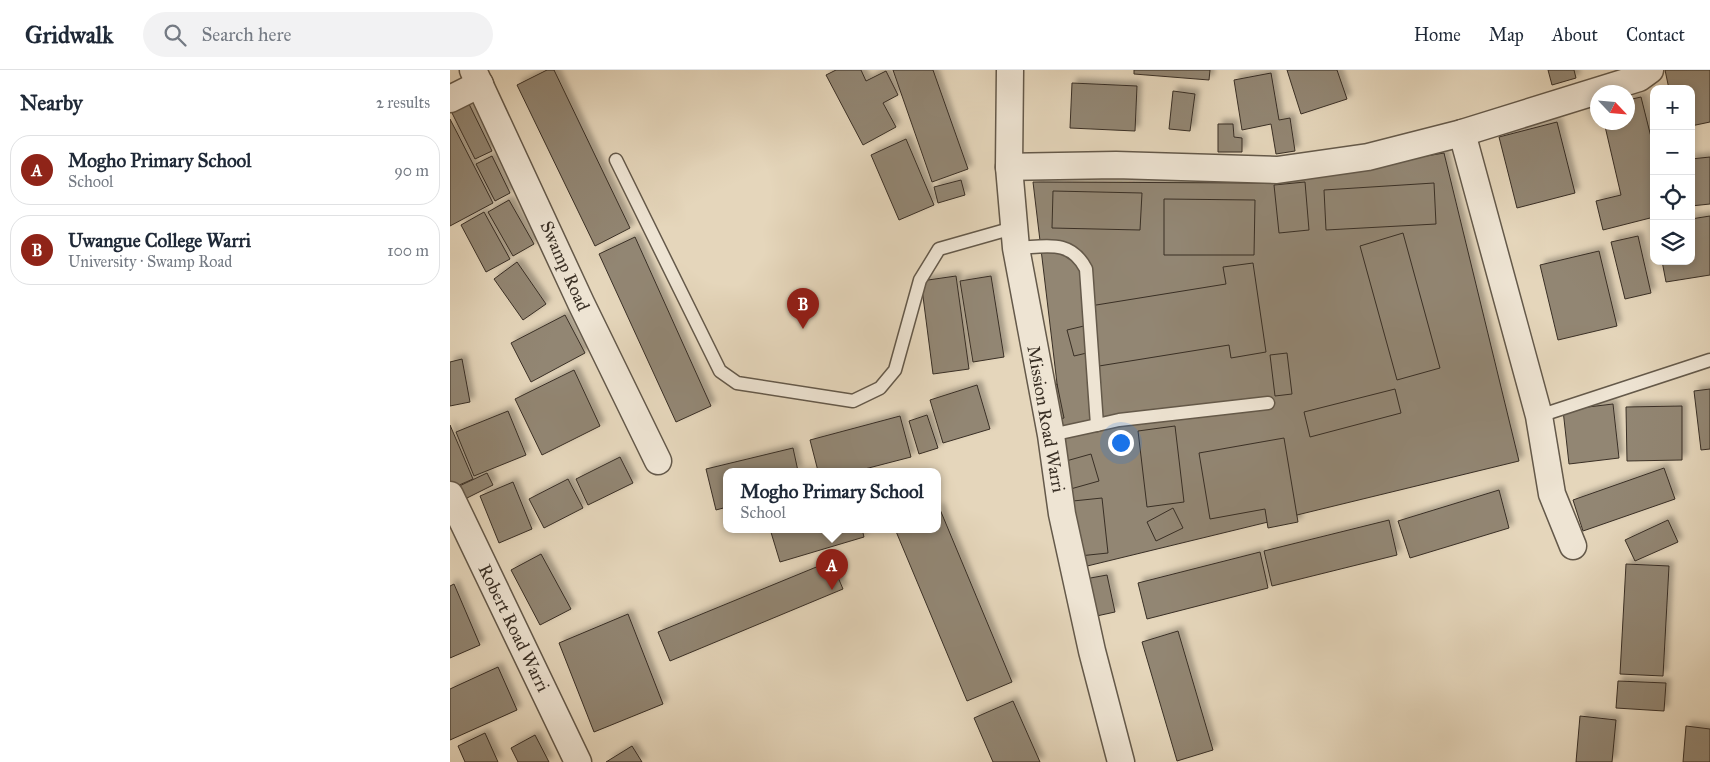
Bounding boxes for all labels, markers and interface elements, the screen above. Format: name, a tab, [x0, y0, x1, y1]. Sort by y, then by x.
search box	[143, 12, 493, 57]
text: Gridwalk	[25, 20, 113, 50]
icon: search	[161, 21, 189, 49]
text: Search here	[201, 23, 291, 46]
text: Home	[1414, 24, 1461, 46]
text: Map	[1489, 24, 1524, 46]
text: About	[1552, 24, 1598, 46]
text: Contact	[1626, 24, 1685, 46]
north arrow	[1590, 85, 1635, 130]
map controls	[1650, 85, 1695, 265]
button: +	[1650, 85, 1695, 130]
text: Nearby	[20, 90, 83, 116]
text: 2 results	[376, 93, 430, 112]
button: −	[1650, 130, 1695, 175]
text: Mogho Primary School	[68, 149, 251, 172]
text: A	[32, 161, 42, 180]
text: 90 m	[394, 161, 429, 180]
text: School	[68, 172, 113, 191]
button: locate	[1650, 175, 1695, 220]
street label: Swamp Road	[535, 218, 595, 314]
button: layers	[1650, 220, 1695, 265]
text: Uwangue College Warri	[68, 229, 251, 252]
text: B	[32, 241, 42, 260]
text: 100 m	[387, 241, 429, 260]
text: University · Swamp Road	[68, 252, 232, 271]
pin: B	[787, 288, 819, 329]
street label: Mission Road Warri	[1022, 344, 1070, 494]
your location	[1108, 430, 1134, 456]
popup	[723, 468, 941, 533]
text: Mogho Primary School	[740, 480, 924, 503]
text: School	[740, 503, 786, 522]
pin: A	[816, 549, 848, 590]
street label: Robert Road Warri	[474, 561, 554, 696]

